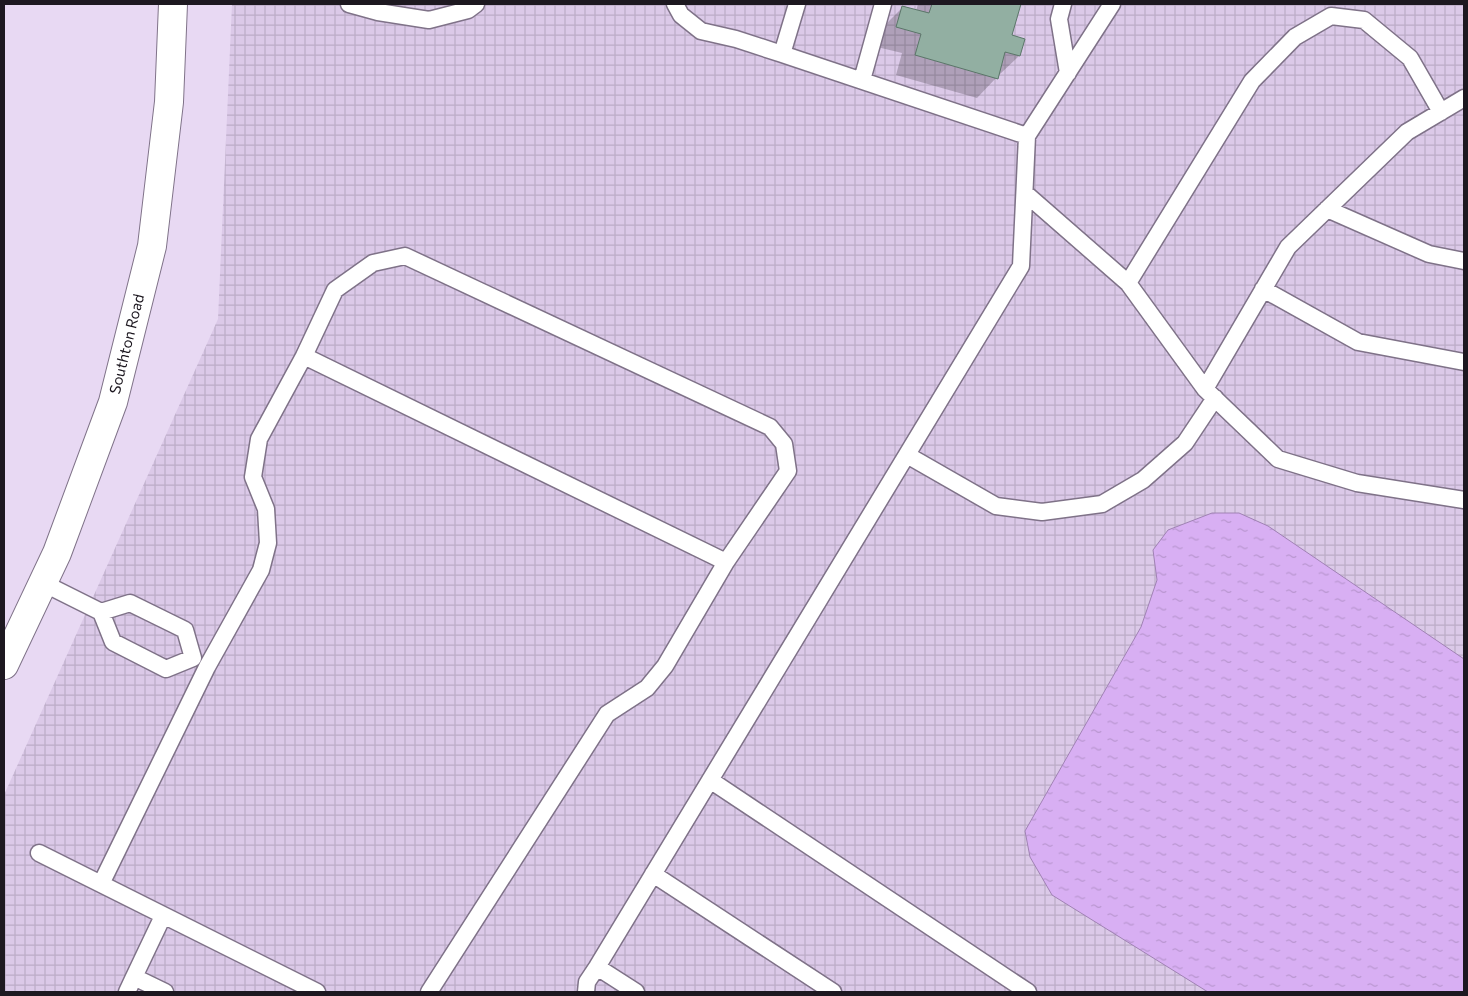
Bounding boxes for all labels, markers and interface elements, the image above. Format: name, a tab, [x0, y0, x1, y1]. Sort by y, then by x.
street label: Southton Road	[105, 292, 147, 396]

